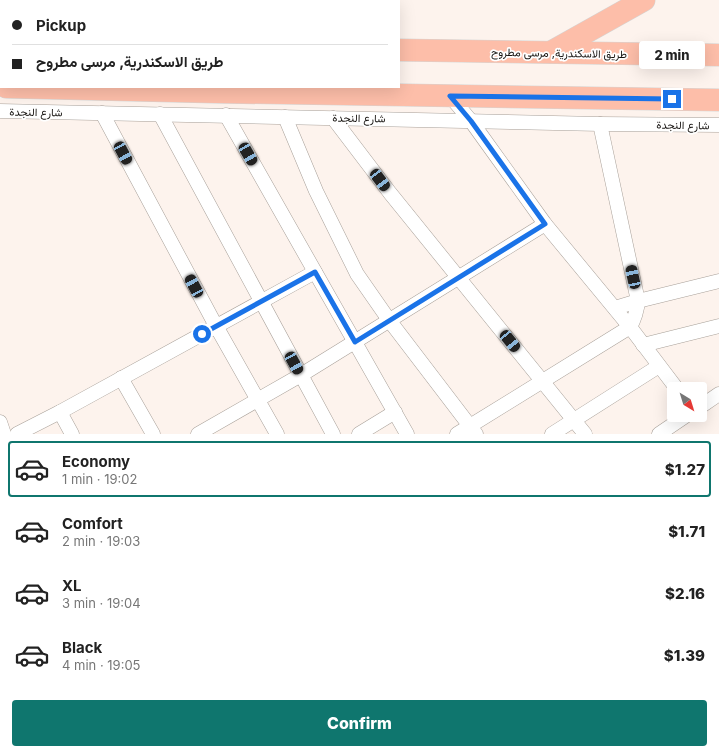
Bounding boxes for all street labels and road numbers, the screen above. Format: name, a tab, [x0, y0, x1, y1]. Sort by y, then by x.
street label: طريق الاسكندرية, مرسى مطروح	[491, 45, 627, 62]
street label: شارع النجدة	[9, 105, 63, 120]
street label: شارع النجدة	[332, 111, 386, 126]
street label: شارع النجدة	[656, 118, 710, 133]

